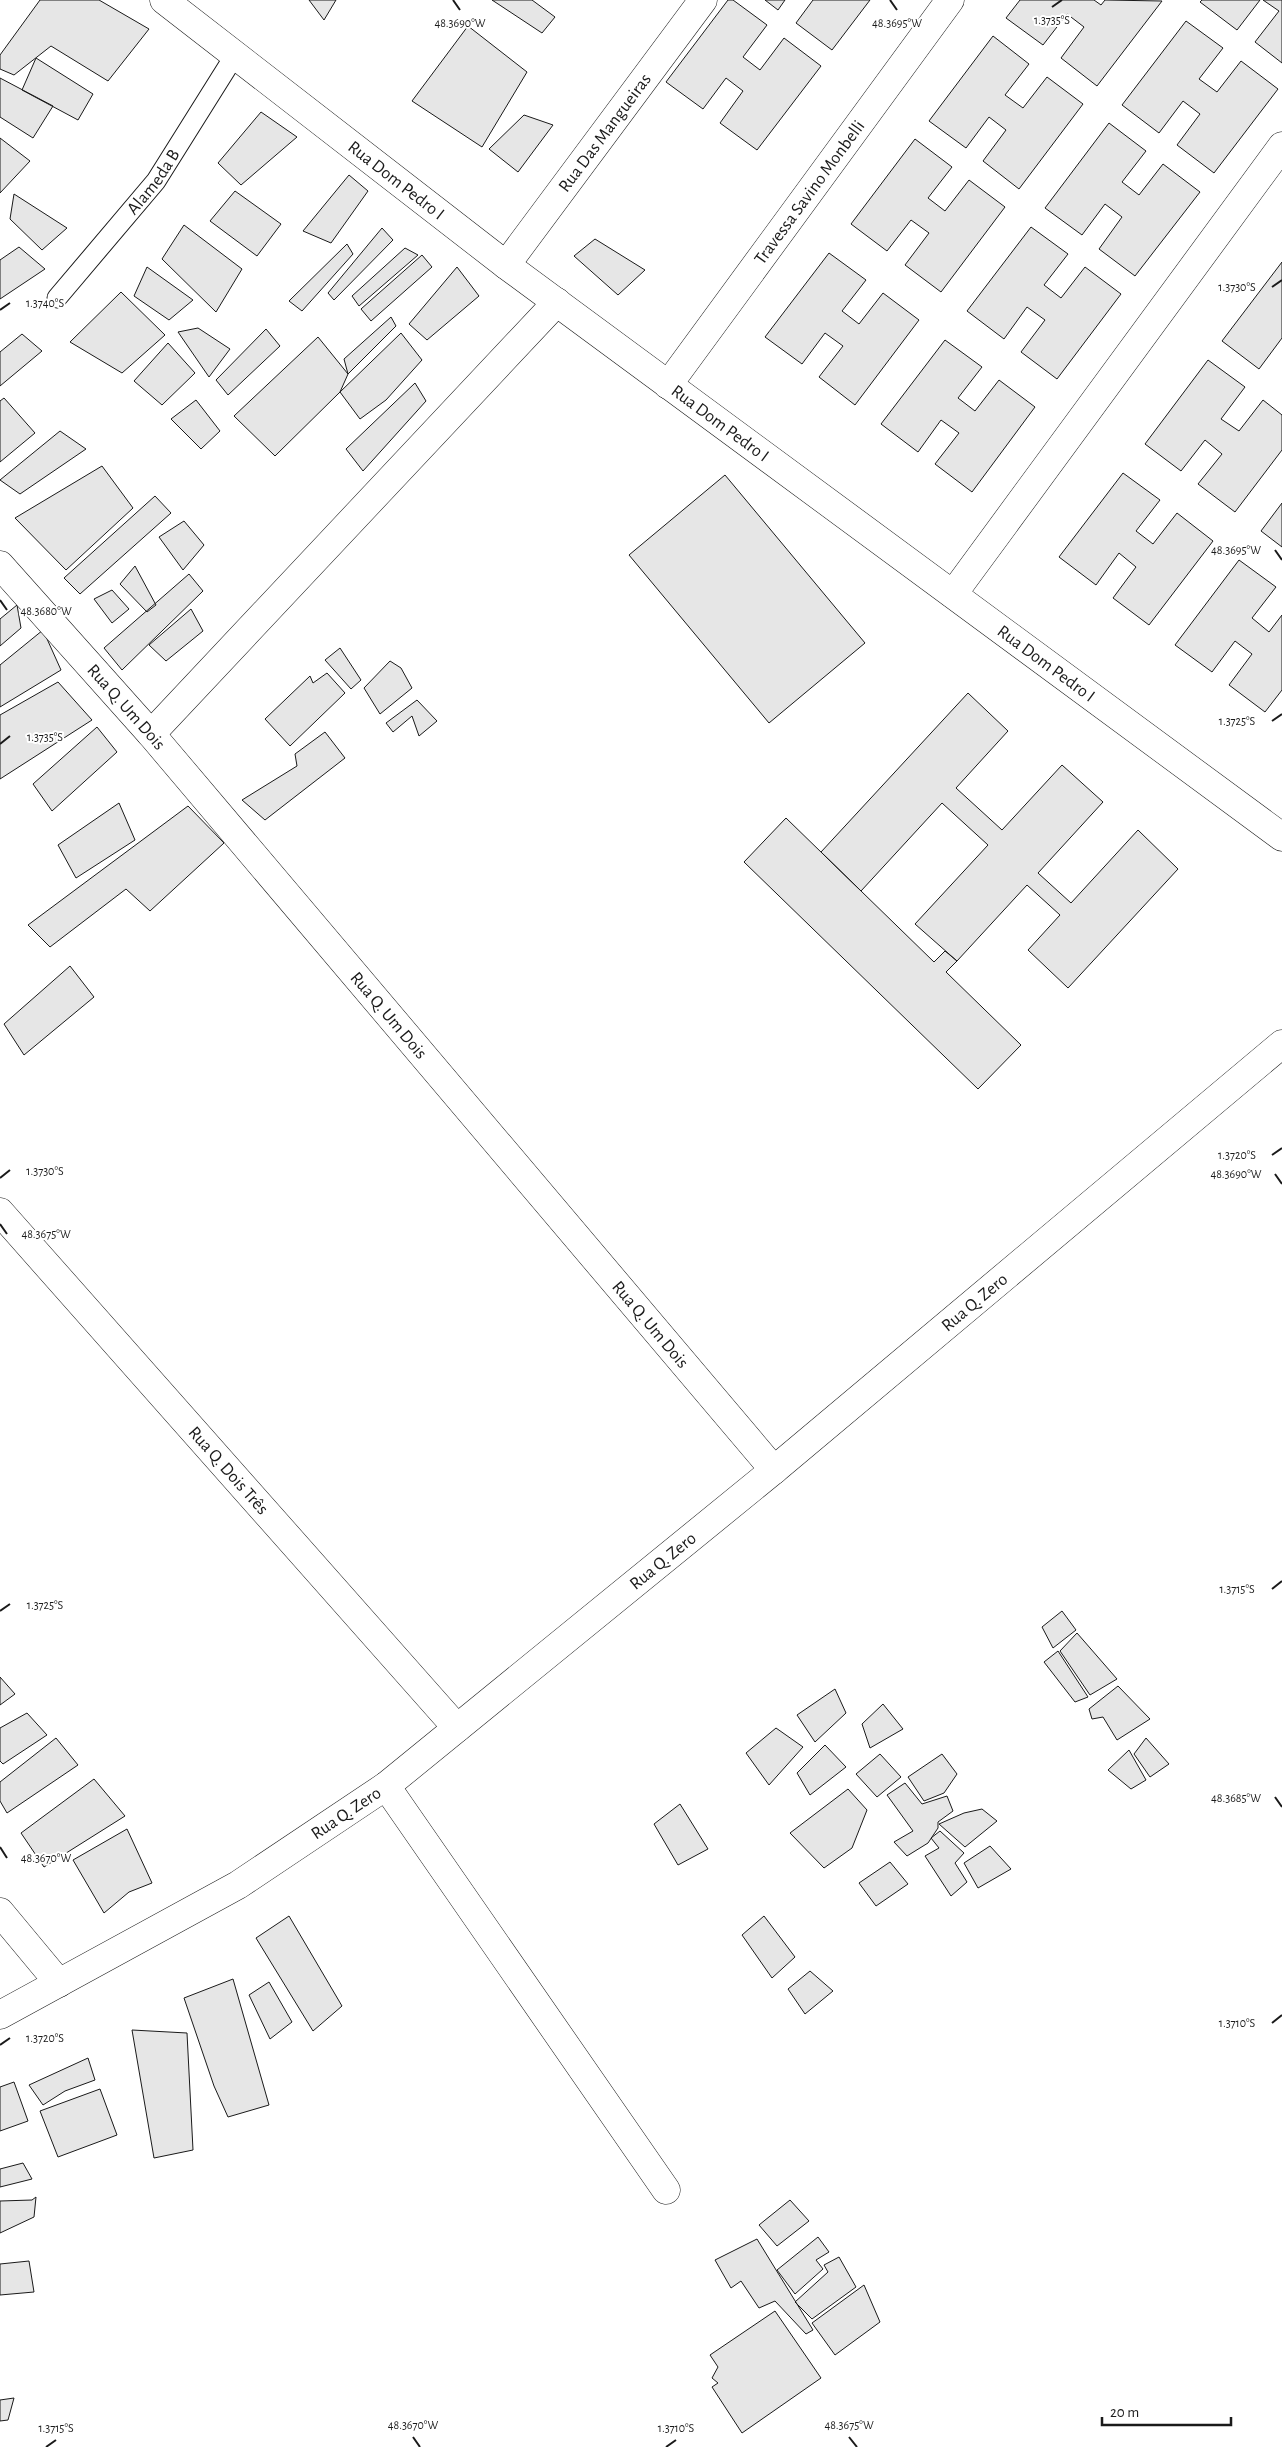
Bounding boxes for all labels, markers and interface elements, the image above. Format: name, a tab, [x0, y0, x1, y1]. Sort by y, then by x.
text: 1.3735°S	[1034, 14, 1070, 26]
text: 48.3690°W	[434, 17, 486, 29]
text: 48.3695°W	[872, 17, 922, 29]
street label: Rua Das Mangueiras	[556, 71, 655, 196]
street label: Travessa Savino Monbelli	[751, 117, 869, 268]
street label: Rua Dom Pedro I	[344, 138, 447, 224]
street label: Alameda B	[124, 146, 183, 218]
text: 1.3730°S	[1218, 281, 1256, 293]
text: 1.3740°S	[26, 297, 64, 309]
street label: Rua Dom Pedro I	[668, 382, 772, 466]
text: 48.3695°W	[1211, 544, 1261, 556]
text: 48.3680°W	[20, 605, 72, 617]
street label: Rua Dom Pedro I	[994, 622, 1098, 706]
street label: Rua Q. Um Dois	[83, 661, 168, 754]
text: 1.3725°S	[1219, 715, 1256, 727]
text: 1.3735°S	[27, 731, 63, 743]
street label: Rua Q. Um Dois	[347, 969, 430, 1063]
text: 1.3720°S	[1218, 1149, 1256, 1161]
text: 1.3730°S	[26, 1165, 64, 1177]
text: 48.3690°W	[1210, 1168, 1262, 1180]
text: 48.3675°W	[21, 1228, 71, 1240]
street label: Rua Q. Zero	[938, 1270, 1011, 1335]
street label: Rua Q. Um Dois	[608, 1278, 692, 1372]
street label: Rua Q. Dois Três	[184, 1423, 271, 1518]
street label: Rua Q. Zero	[627, 1529, 700, 1594]
text: 1.3715°S	[1219, 1583, 1255, 1595]
text: 1.3725°S	[27, 1599, 64, 1611]
street label: Rua Q. Zero	[308, 1784, 385, 1843]
text: 48.3685°W	[1211, 1792, 1261, 1804]
text: 48.3670°W	[21, 1852, 72, 1864]
text: 1.3710°S	[1219, 2017, 1256, 2029]
text: 1.3720°S	[26, 2032, 64, 2044]
scale bar	[1102, 2394, 1231, 2426]
text: 20 m	[1110, 2405, 1139, 2420]
text: 48.3670°W	[388, 2419, 439, 2431]
text: 48.3675°W	[824, 2419, 874, 2431]
text: 1.3715°S	[38, 2422, 74, 2434]
text: 1.3710°S	[658, 2422, 695, 2434]

